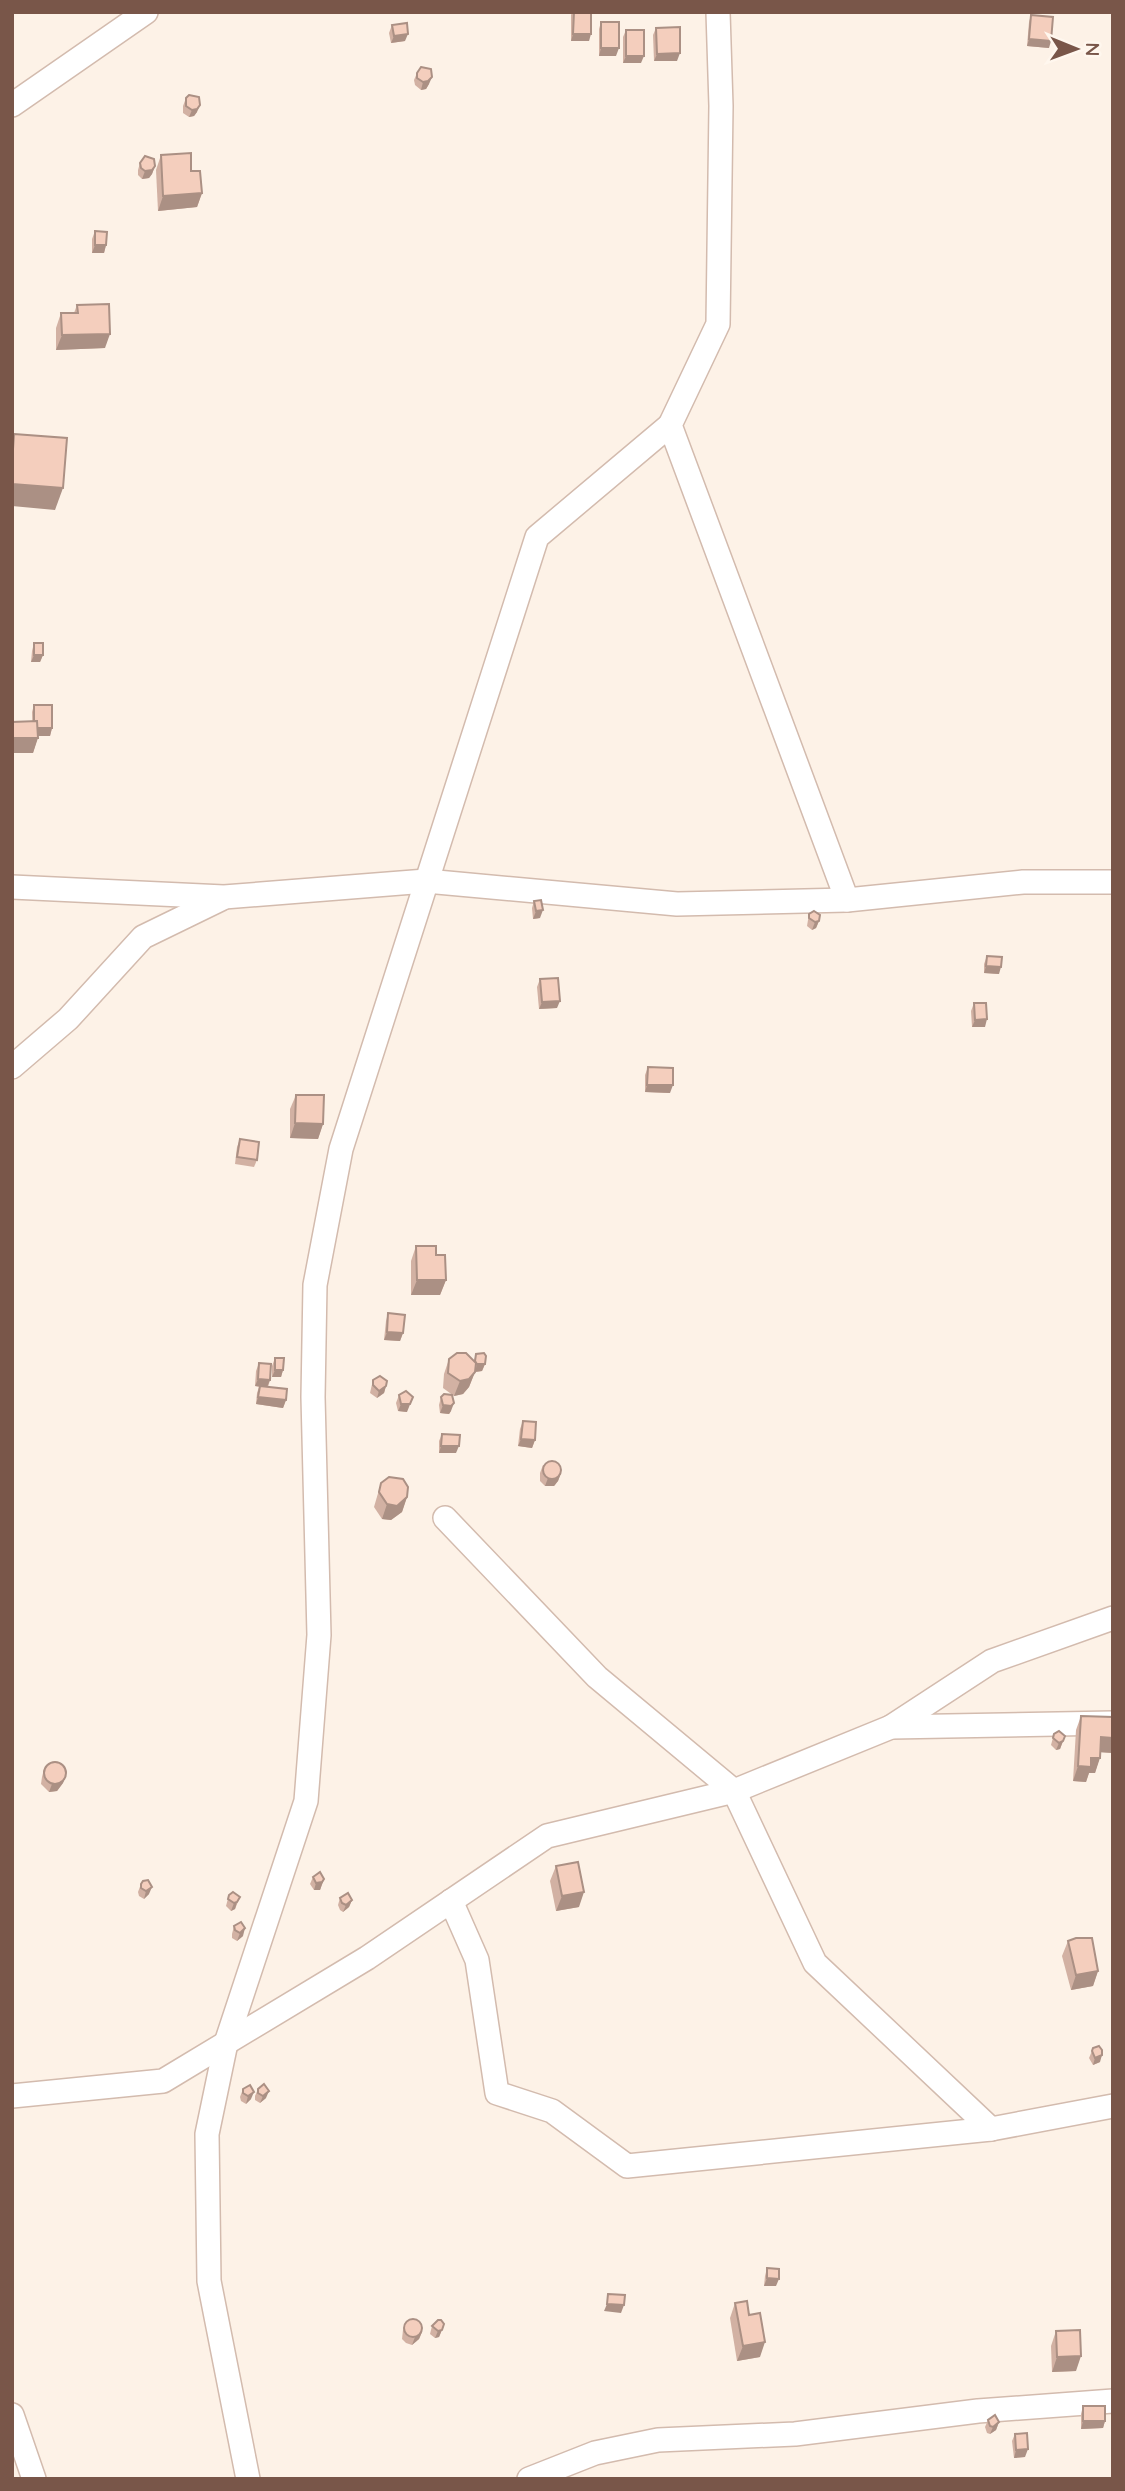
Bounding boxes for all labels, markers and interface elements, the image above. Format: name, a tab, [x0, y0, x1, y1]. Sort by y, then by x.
north arrow	[1041, 14, 1111, 84]
text: N	[1081, 42, 1105, 56]

